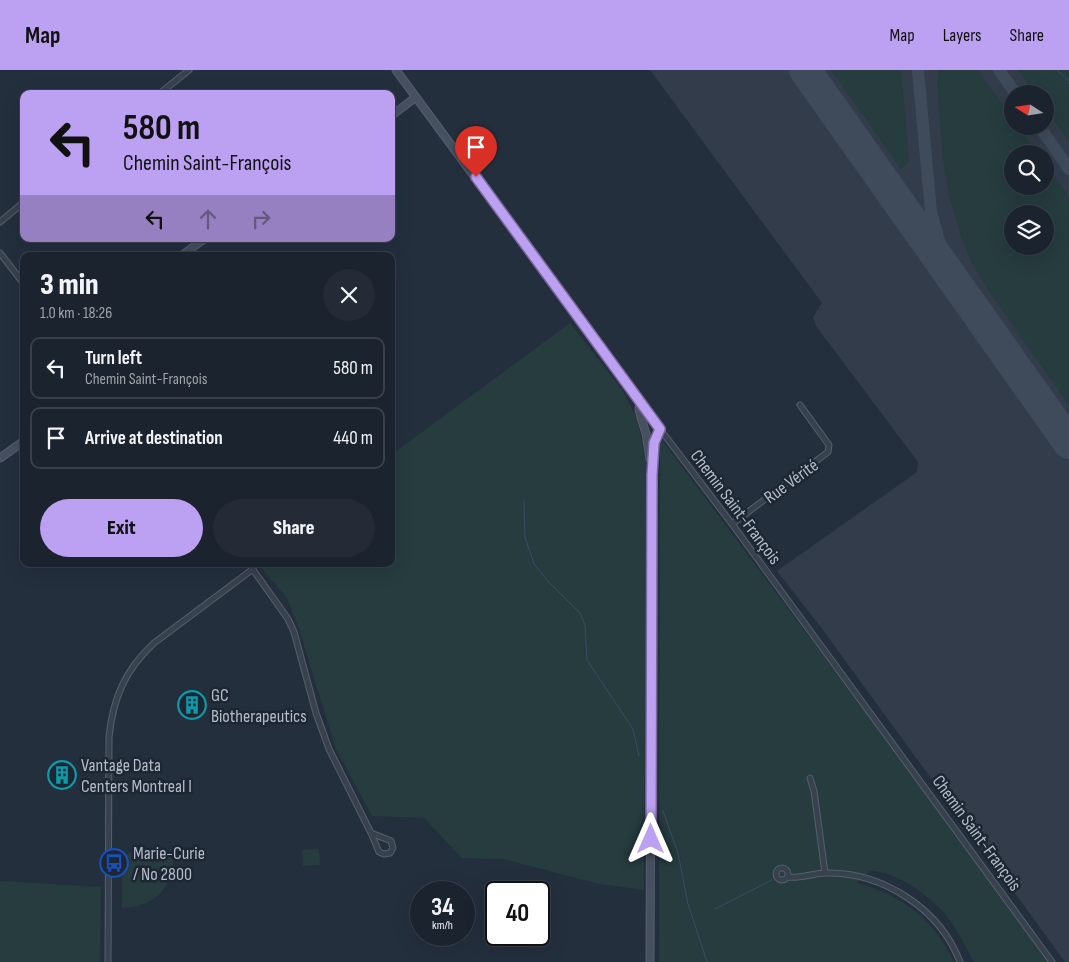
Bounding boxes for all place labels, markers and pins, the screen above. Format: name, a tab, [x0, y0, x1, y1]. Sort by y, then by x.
pin	[455, 126, 497, 177]
place label: GC Biotherapeutics	[211, 685, 307, 727]
building icon: GC Biotherapeutics	[177, 690, 207, 720]
place label: Vantage Data Centers Montreal I	[81, 755, 192, 797]
building icon: Vantage Data Centers Montreal I	[47, 760, 77, 790]
place label: Marie-Curie / No 2800	[133, 843, 205, 885]
bus stop icon: Marie-Curie / No 2800	[99, 848, 129, 878]

